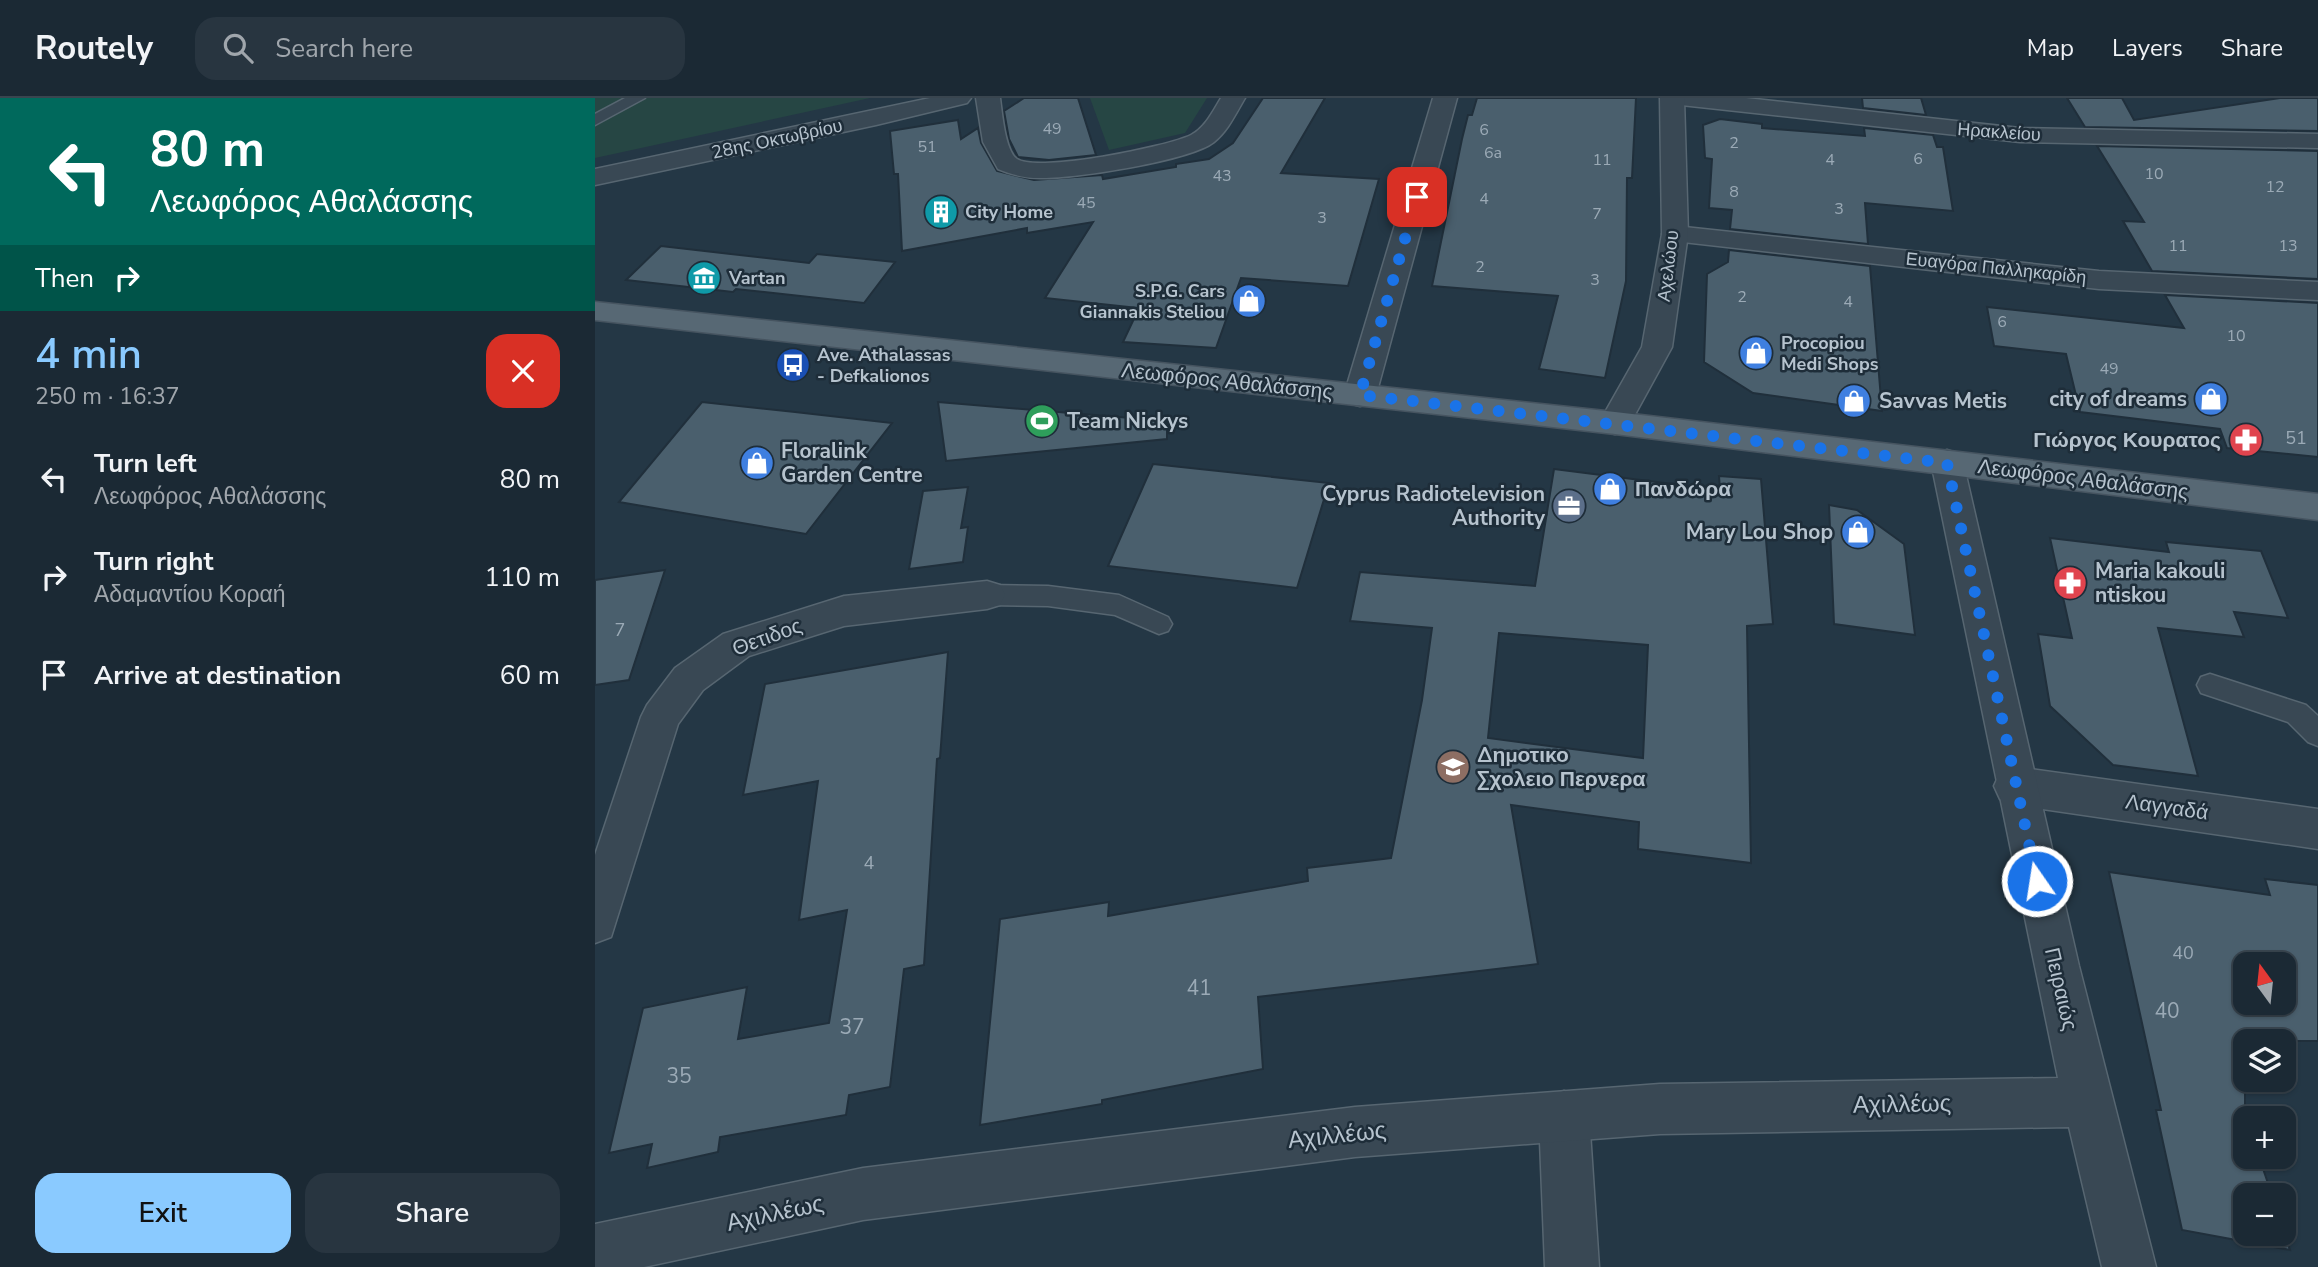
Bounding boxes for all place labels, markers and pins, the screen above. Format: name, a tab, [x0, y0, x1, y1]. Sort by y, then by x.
pin	[1387, 167, 1447, 227]
building icon: City Home	[922, 193, 960, 231]
place label: City Home	[965, 200, 1053, 224]
museum icon: Vartan	[685, 259, 723, 297]
place label: Vartan	[728, 266, 785, 290]
place label: S.P.G. Cars Giannakis Steliou	[1080, 279, 1225, 324]
shop icon: S.P.G. Cars Giannakis Steliou	[1230, 282, 1268, 320]
place label: Procopiou Medi Shops	[1781, 331, 1879, 376]
shop icon: Procopiou Medi Shops	[1737, 334, 1775, 372]
place label: Ave. Athalassas - Defkalionos	[817, 343, 951, 388]
bus stop icon: Ave. Athalassas - Defkalionos	[774, 346, 812, 384]
shop icon: city of dreams	[2192, 380, 2230, 418]
shop icon: Savvas Metis	[1835, 382, 1873, 420]
place label: city of dreams	[2049, 385, 2187, 413]
place label: Savvas Metis	[1879, 387, 2007, 415]
sports icon: Team Nickys	[1023, 402, 1061, 440]
place label: Team Nickys	[1067, 407, 1188, 435]
pharmacy icon: Γιώργος Κουρατος	[2227, 421, 2265, 459]
place label: Γιώργος Κουρατος	[2033, 426, 2221, 454]
place label: Floralink Garden Centre	[781, 437, 923, 489]
shop icon: Floralink Garden Centre	[738, 444, 776, 482]
shop icon: Πανδώρα	[1591, 470, 1629, 508]
place label: Πανδώρα	[1635, 475, 1731, 503]
place label: Cyprus Radiotelevision Authority	[1322, 480, 1546, 532]
office icon: Cyprus Radiotelevision Authority	[1550, 487, 1588, 525]
shop icon: Mary Lou Shop	[1839, 513, 1877, 551]
place label: Mary Lou Shop	[1686, 518, 1833, 546]
place label: Maria kakouli ntiskou	[2095, 557, 2225, 609]
pharmacy icon: Maria kakouli ntiskou	[2051, 564, 2089, 602]
place label: Δημοτικο Σχολειο Περνερα	[1477, 741, 1645, 793]
school or university icon: Δημοτικο Σχολειο Περνερα	[1434, 748, 1472, 786]

